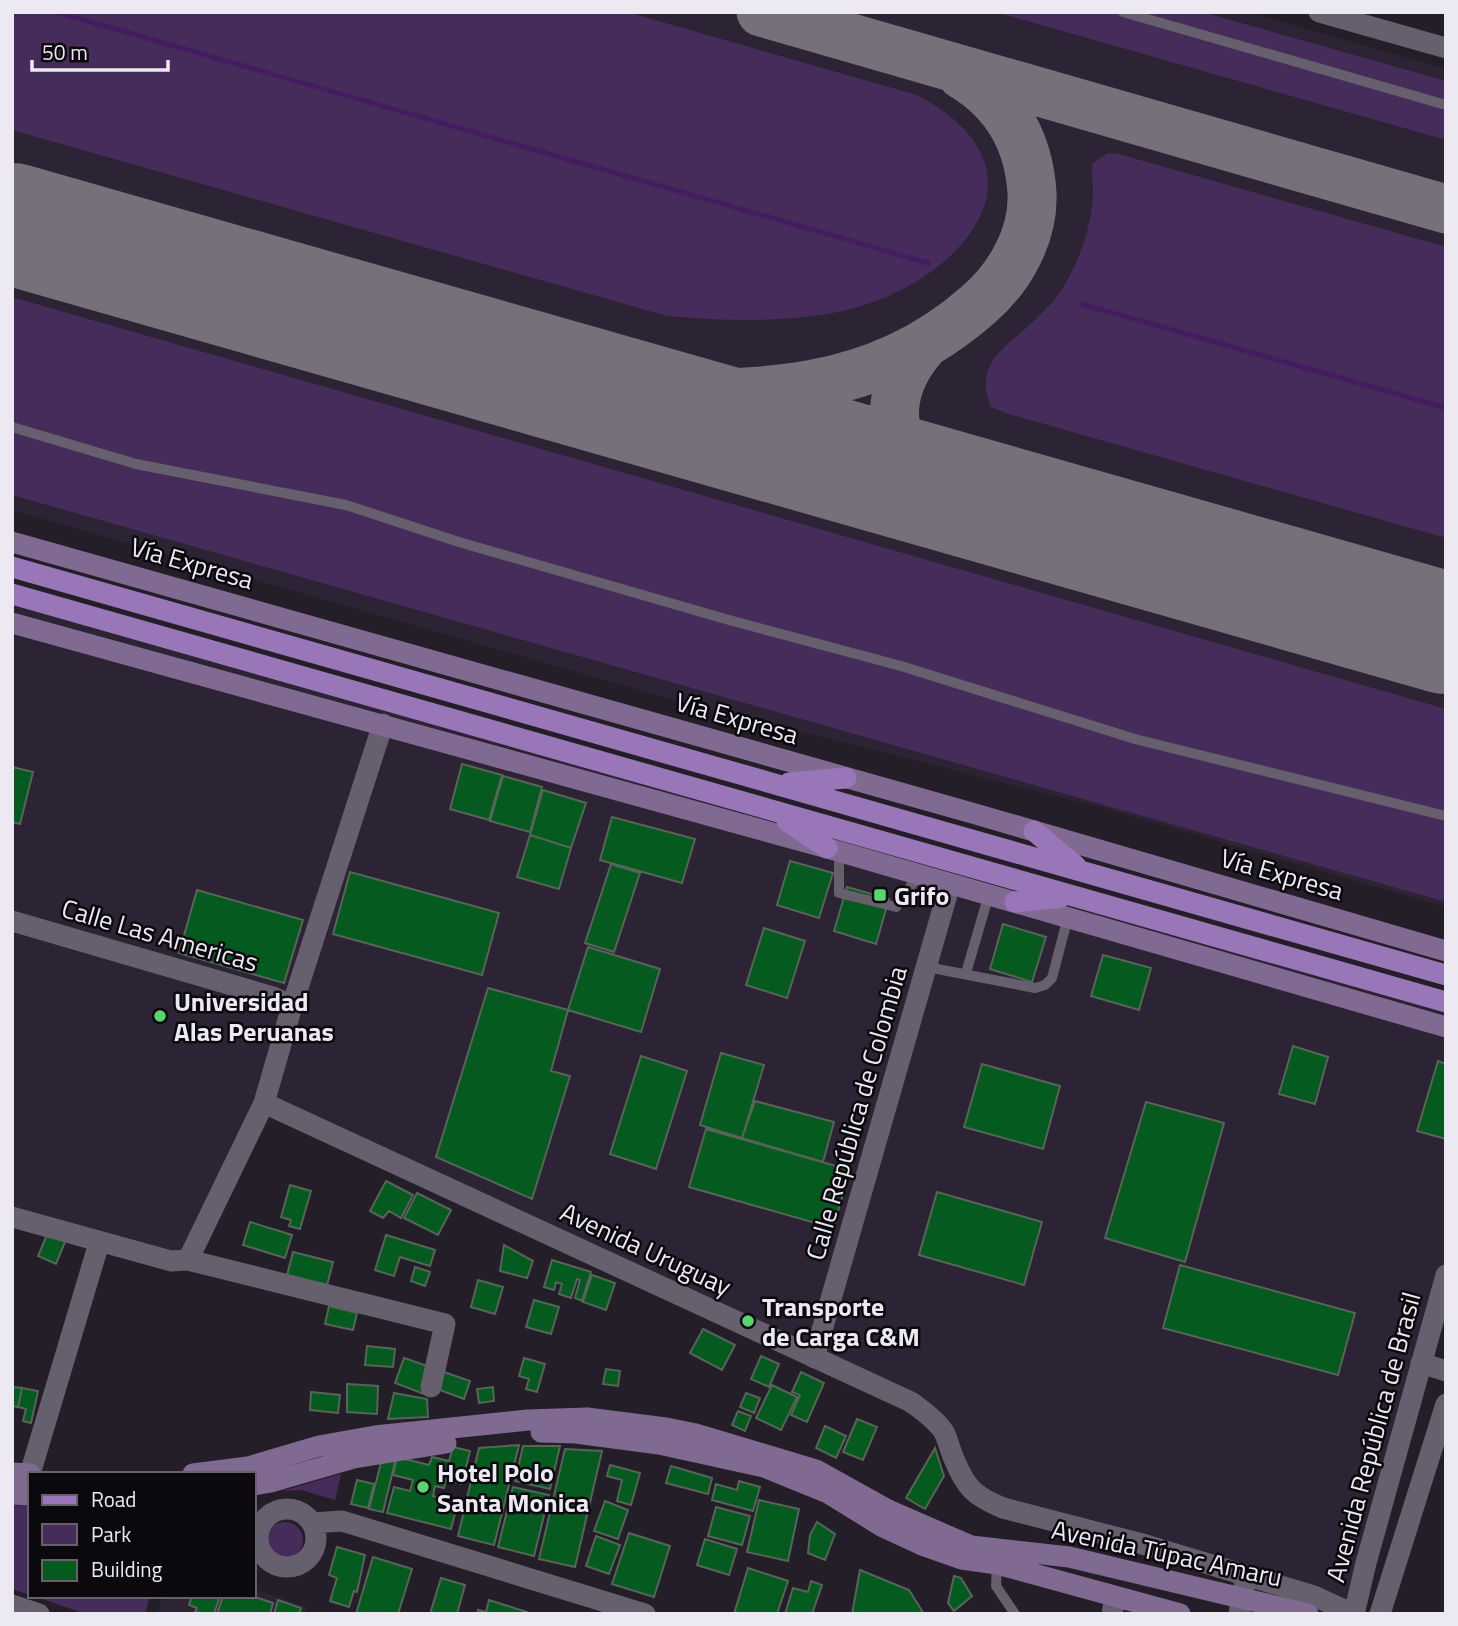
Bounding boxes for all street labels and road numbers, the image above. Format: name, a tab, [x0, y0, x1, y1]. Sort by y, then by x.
street label: Vía Expresa	[126, 527, 258, 599]
street label: Vía Expresa	[671, 682, 803, 754]
street label: Vía Expresa	[1216, 838, 1348, 910]
street label: Calle Las Americas	[57, 888, 263, 982]
street label: Calle República de Colombia	[795, 962, 917, 1264]
street label: Avenida Uruguay	[554, 1192, 738, 1306]
street label: Avenida República de Brasil	[1315, 1288, 1431, 1586]
street label: Avenida Túpac Amaru	[1048, 1510, 1286, 1596]

